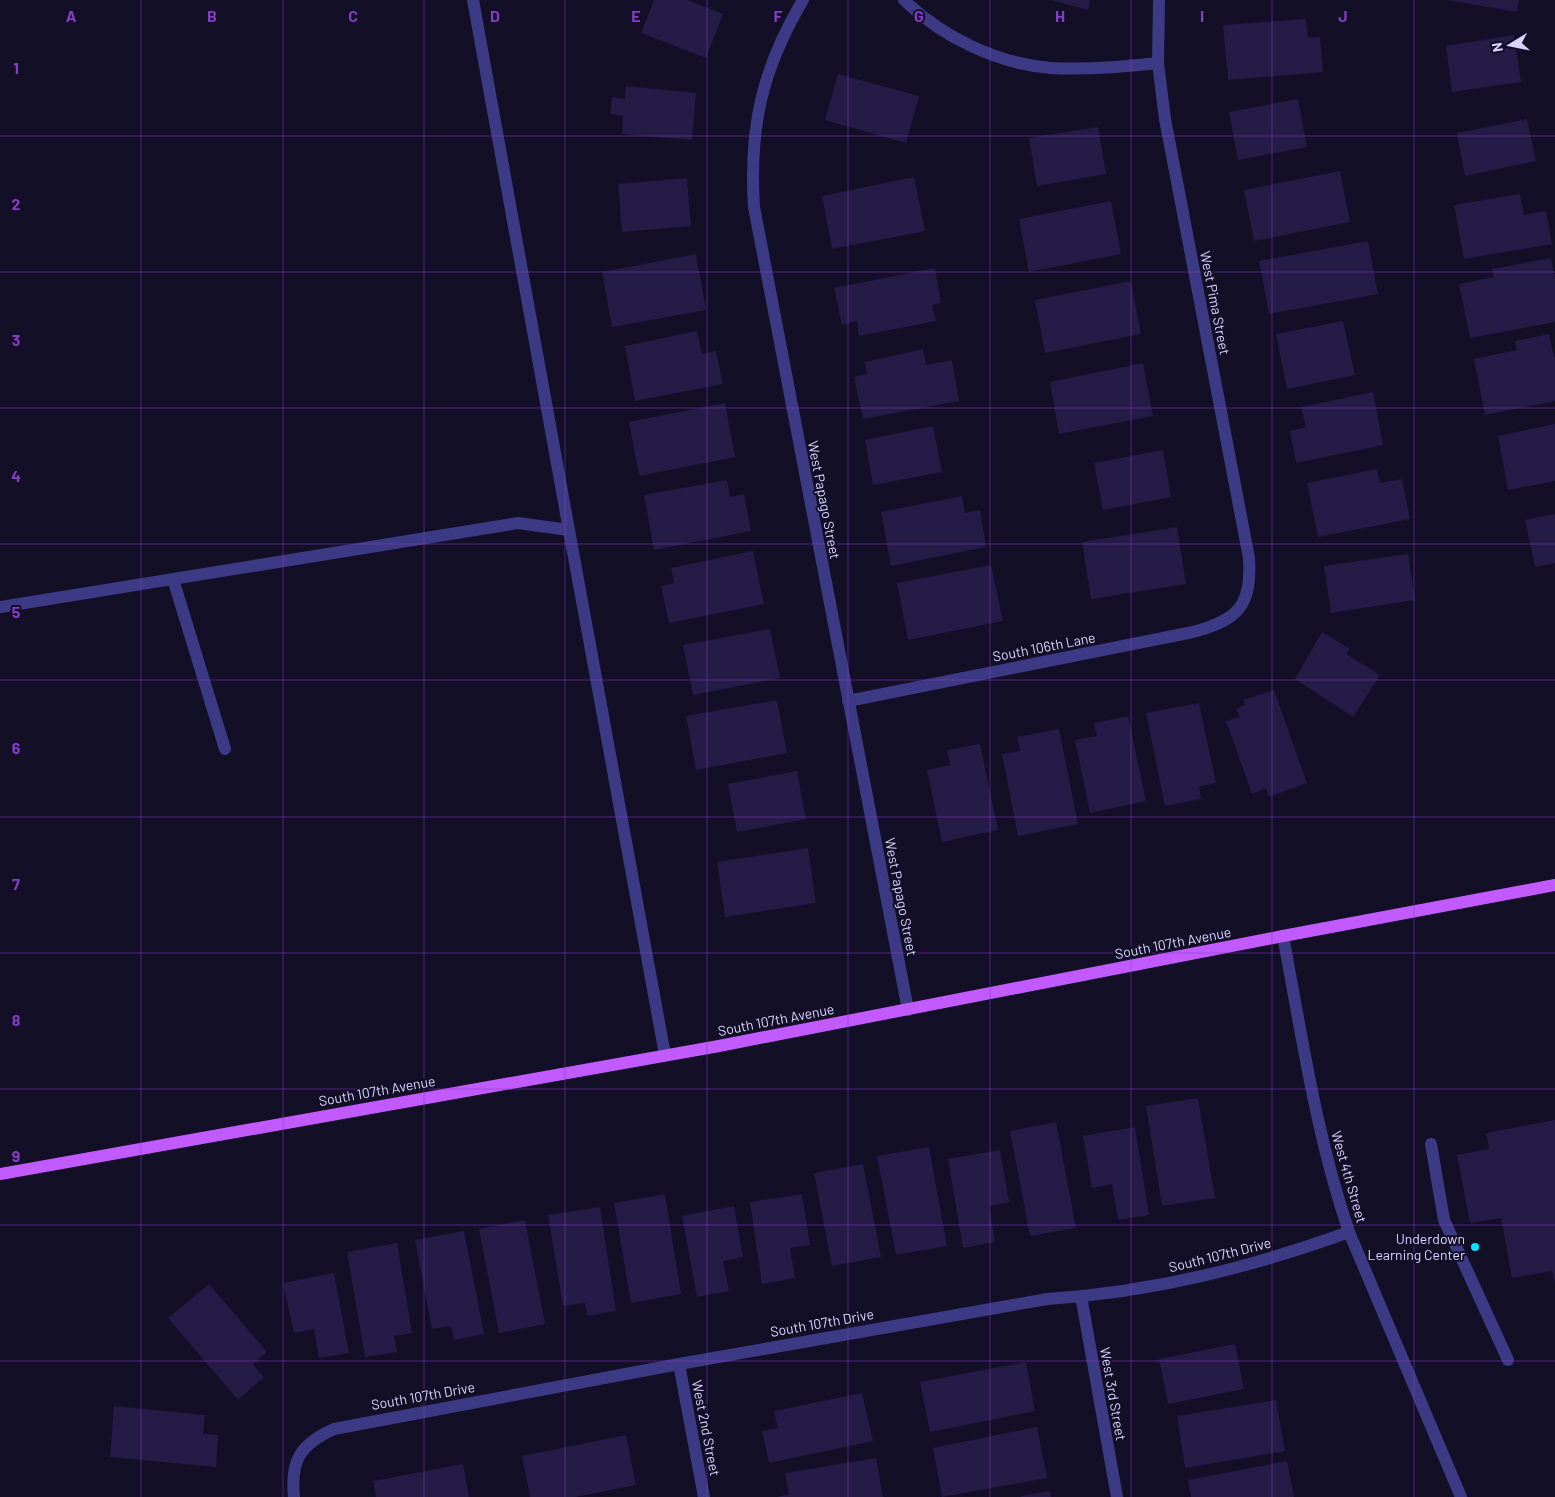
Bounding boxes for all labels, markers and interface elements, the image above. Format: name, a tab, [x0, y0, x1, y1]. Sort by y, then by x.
text: A	[66, 6, 77, 25]
text: B	[207, 6, 217, 25]
text: C	[348, 6, 358, 25]
text: D	[490, 6, 500, 25]
text: E	[631, 6, 641, 25]
text: F	[774, 6, 783, 25]
text: G	[914, 6, 924, 25]
text: H	[1055, 6, 1065, 25]
text: I	[1200, 6, 1204, 25]
text: J	[1338, 6, 1348, 25]
north arrow	[1485, 20, 1535, 70]
text: N	[1488, 41, 1506, 53]
text: 1	[13, 58, 19, 77]
text: 2	[12, 194, 21, 213]
street label: West Pima Street	[1197, 250, 1234, 356]
text: 3	[12, 330, 20, 349]
street label: West Papago Street	[805, 439, 844, 560]
text: 4	[11, 466, 21, 485]
text: 5	[12, 602, 21, 621]
street label: South 106th Lane	[991, 628, 1097, 665]
text: 6	[12, 738, 21, 757]
street label: West Papago Street	[882, 836, 921, 957]
text: 7	[12, 874, 20, 893]
street label: South 107th Avenue	[1113, 923, 1233, 962]
street label: South 107th Avenue	[716, 1000, 836, 1039]
text: 8	[12, 1010, 21, 1029]
street label: South 107th Avenue	[317, 1072, 437, 1109]
street label: West 4th Street	[1328, 1129, 1371, 1225]
text: 9	[12, 1146, 20, 1165]
place label: Underdown Learning Center	[1368, 1230, 1465, 1263]
street label: South 107th Drive	[1167, 1234, 1273, 1275]
marker: Underdown Learning Center	[1469, 1241, 1481, 1253]
street label: South 107th Drive	[769, 1305, 875, 1340]
street label: West 3rd Street	[1097, 1346, 1130, 1442]
street label: South 107th Drive	[370, 1378, 476, 1413]
street label: West 2nd Street	[689, 1379, 724, 1477]

